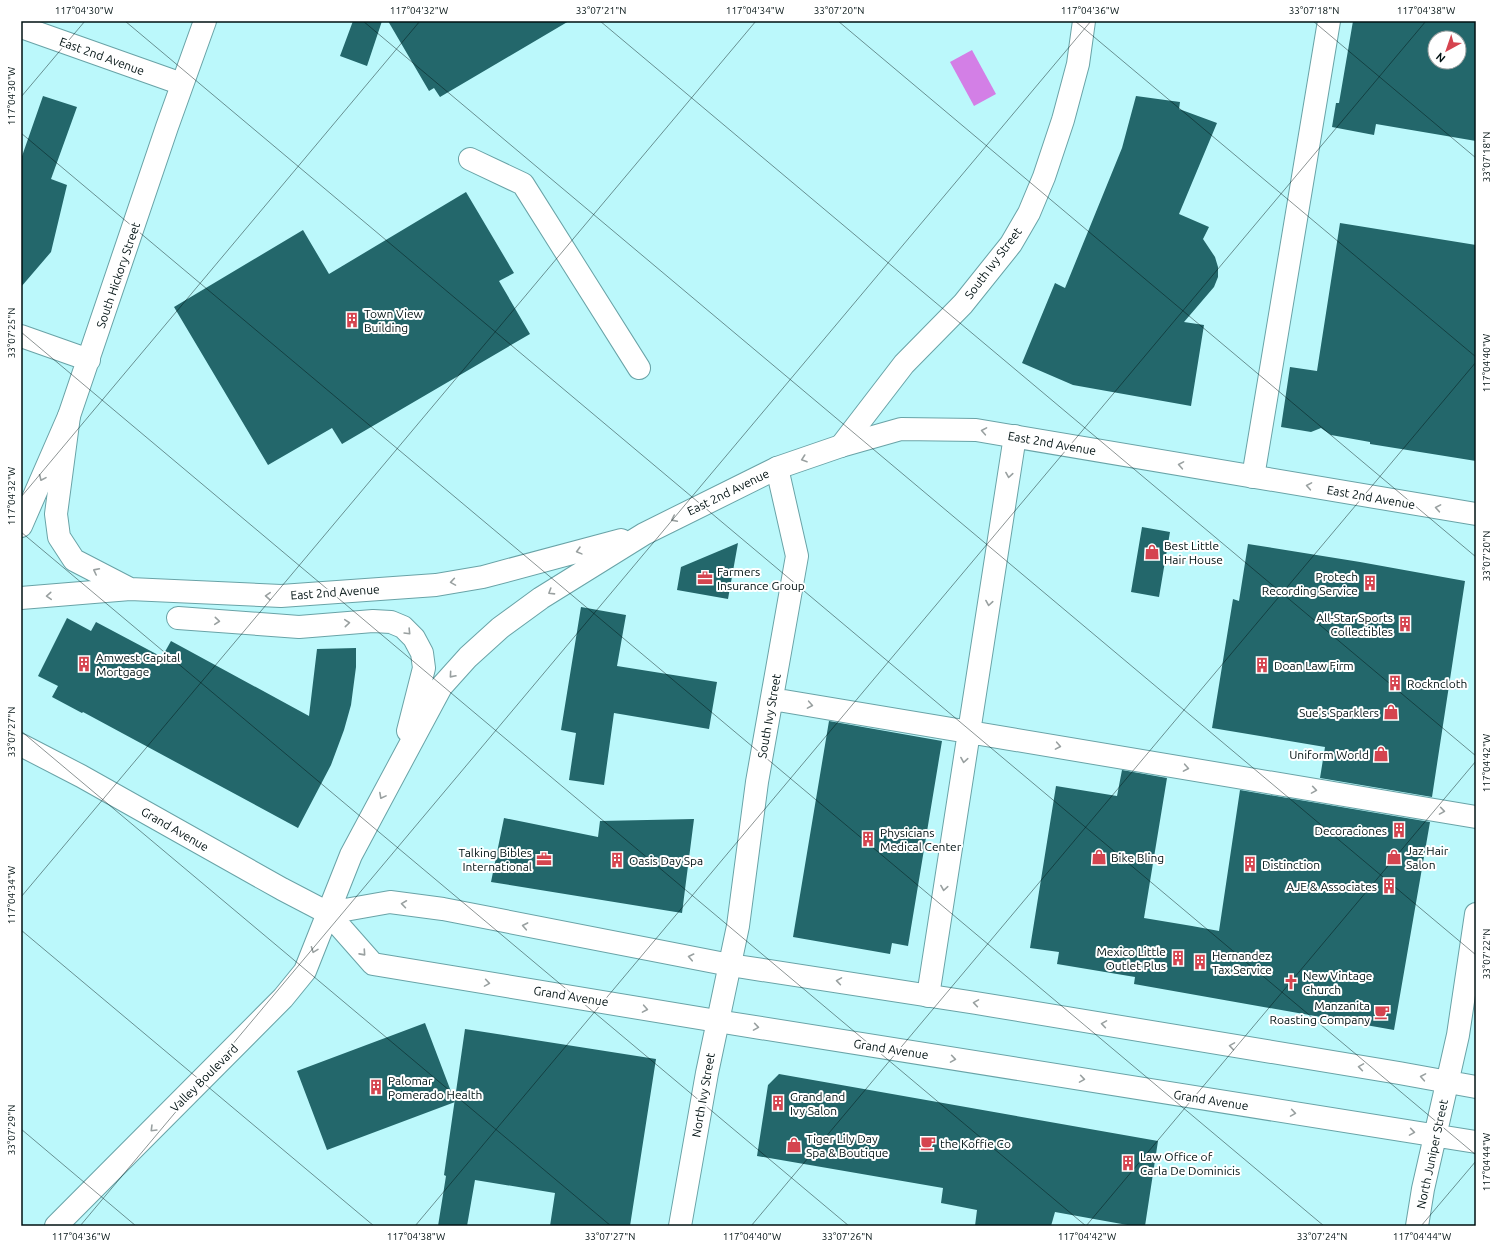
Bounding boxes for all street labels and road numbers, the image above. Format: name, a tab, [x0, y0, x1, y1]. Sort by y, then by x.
street label: East 2nd Avenue	[58, 35, 146, 77]
street label: South Hickory Street	[94, 220, 142, 330]
street label: South Ivy Street	[962, 225, 1024, 301]
street label: East 2nd Avenue	[1007, 429, 1097, 457]
street label: East 2nd Avenue	[685, 467, 771, 517]
street label: East 2nd Avenue	[1326, 483, 1416, 511]
street label: East 2nd Avenue	[290, 582, 380, 602]
street label: South Ivy Street	[755, 672, 783, 759]
street label: Grand Avenue	[139, 804, 211, 854]
street label: Grand Avenue	[533, 984, 609, 1008]
street label: Grand Avenue	[853, 1037, 929, 1061]
street label: Valley Boulevard	[168, 1042, 240, 1114]
street label: North Ivy Street	[689, 1051, 717, 1138]
street label: Grand Avenue	[1173, 1088, 1249, 1112]
street label: North Juniper Street	[1414, 1098, 1450, 1210]

